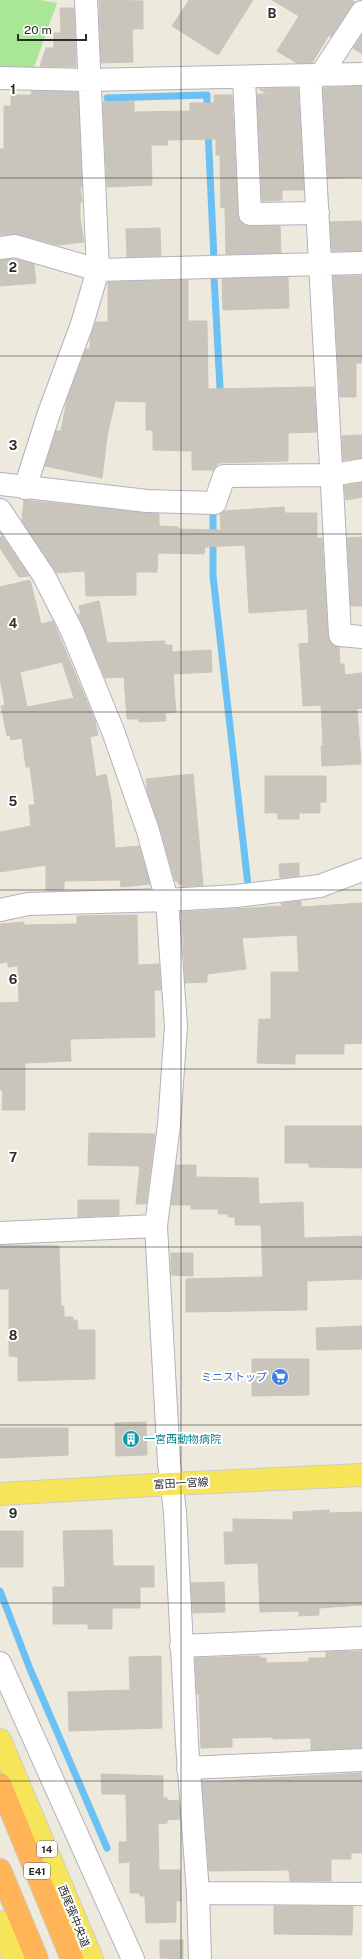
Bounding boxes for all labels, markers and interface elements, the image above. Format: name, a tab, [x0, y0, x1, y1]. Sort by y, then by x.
text: B	[268, 6, 277, 21]
scale bar	[18, 16, 86, 42]
text: 20 m	[24, 23, 52, 37]
text: 1	[10, 82, 16, 97]
text: 2	[9, 260, 17, 275]
text: 3	[9, 438, 18, 453]
text: 4	[9, 616, 18, 631]
text: 5	[9, 794, 18, 809]
text: 6	[9, 972, 18, 987]
text: 7	[9, 1150, 17, 1165]
text: 8	[9, 1328, 18, 1343]
supermarket icon: ミニストップ	[270, 1367, 290, 1387]
place label: ミニストップ	[201, 1371, 267, 1383]
building icon: 一宮西動物病院	[121, 1429, 141, 1449]
place label: 一宮西動物病院	[144, 1433, 221, 1445]
street label: 富田一宮線	[153, 1476, 209, 1490]
text: 9	[9, 1506, 17, 1521]
road number: 14	[37, 1841, 57, 1857]
road number: E41	[24, 1863, 50, 1879]
street label: 西尾張中央道	[56, 1883, 92, 1949]

